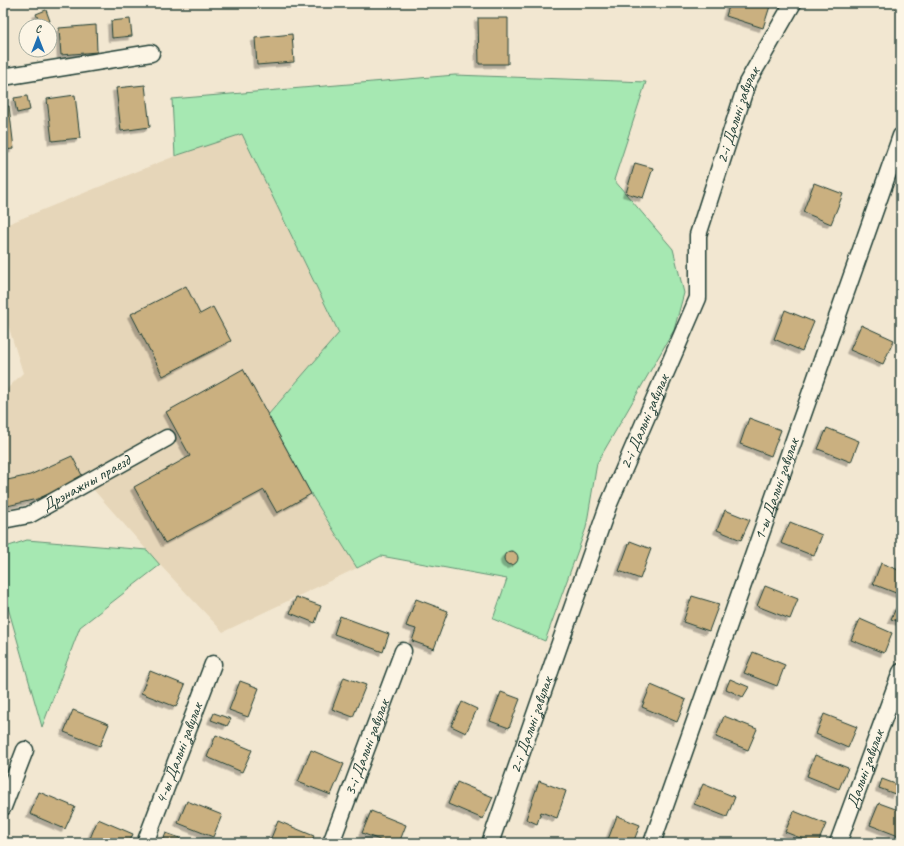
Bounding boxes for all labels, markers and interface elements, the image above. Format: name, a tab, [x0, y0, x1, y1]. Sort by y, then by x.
north arrow	[18, 18, 58, 58]
text: С	[35, 21, 42, 35]
street label: 2-і Дальні завулак	[712, 61, 765, 166]
street label: 2-і Дальні завулак	[615, 369, 675, 472]
street label: 1-ы Дальні завулак	[749, 434, 804, 543]
street label: Дрэнажны праезд	[39, 450, 135, 516]
street label: 2-і Дальні завулак	[505, 672, 558, 776]
street label: 3-і Дальні завулак	[340, 695, 395, 798]
street label: 4-ы Дальні завулак	[151, 698, 208, 807]
street label: Дальні завулак	[842, 725, 890, 811]

